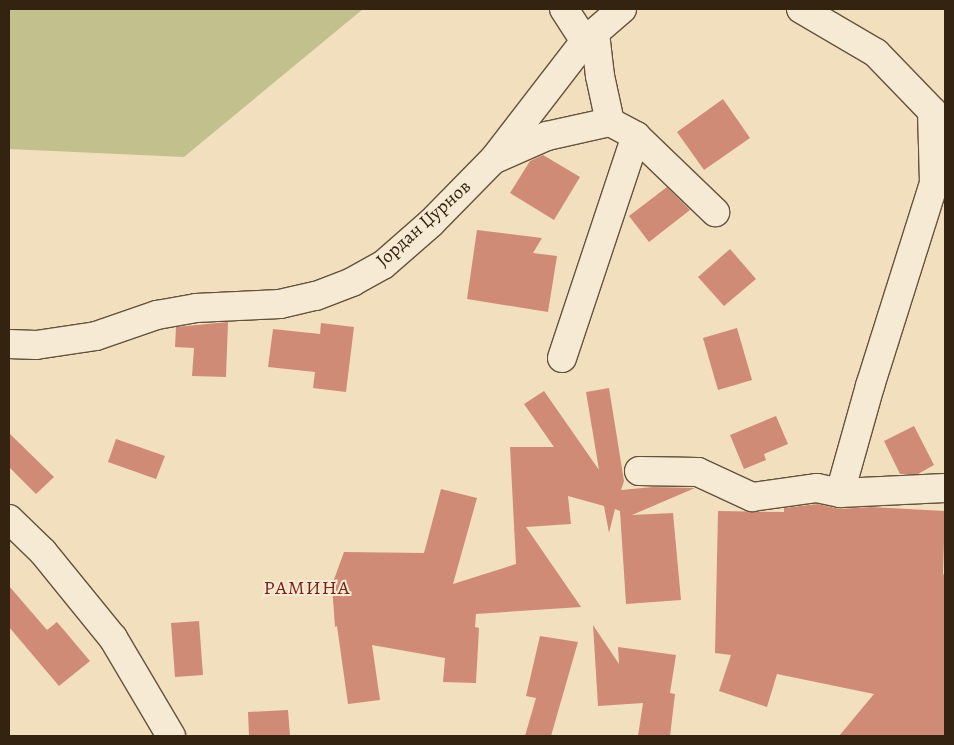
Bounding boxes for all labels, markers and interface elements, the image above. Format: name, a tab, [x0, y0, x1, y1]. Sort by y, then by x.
street label: Јордан Џурнов	[372, 176, 476, 272]
district label: РАМИНА	[263, 575, 351, 599]

